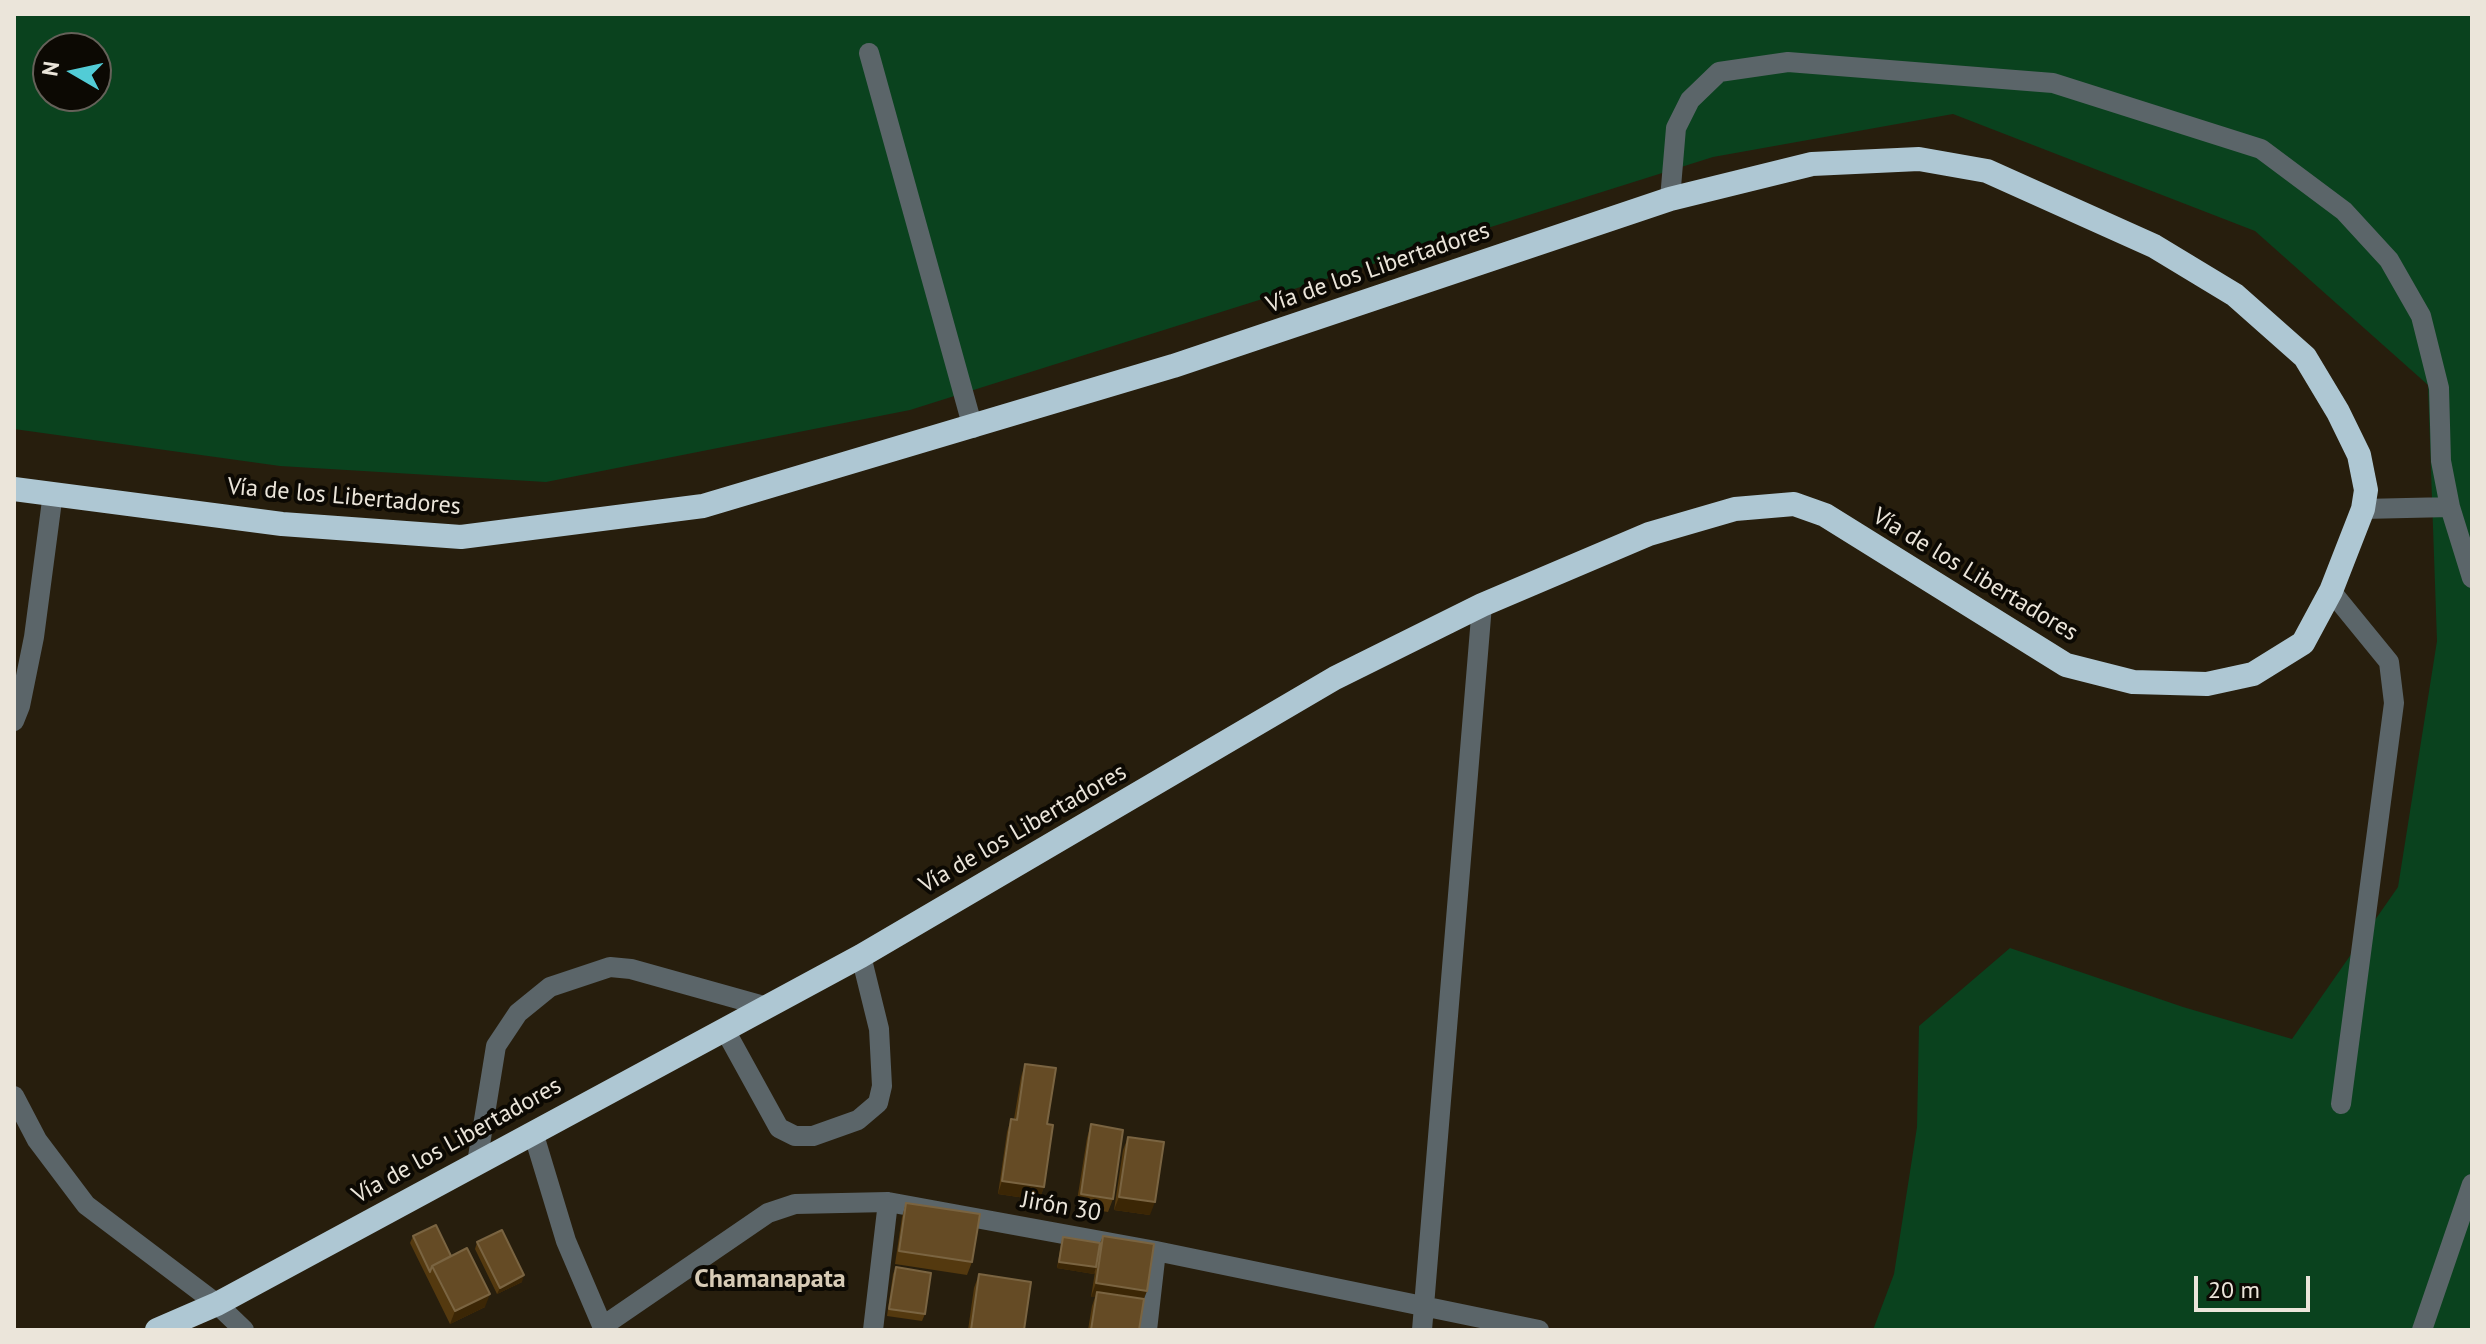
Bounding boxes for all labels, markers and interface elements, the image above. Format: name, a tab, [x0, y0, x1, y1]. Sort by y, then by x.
north arrow	[32, 32, 112, 112]
text: N	[35, 59, 65, 78]
street label: Vía de los Libertadores	[1263, 216, 1493, 320]
street label: Vía de los Libertadores	[226, 472, 462, 522]
street label: Vía de los Libertadores	[1867, 502, 2083, 648]
street label: Vía de los Libertadores	[914, 758, 1132, 900]
street label: Vía de los Libertadores	[348, 1072, 566, 1210]
street label: Jirón 30	[1019, 1186, 1103, 1228]
scale bar	[2198, 1260, 2314, 1310]
district label: Chamanapata	[694, 1264, 846, 1296]
text: 20 m	[2208, 1274, 2260, 1305]

